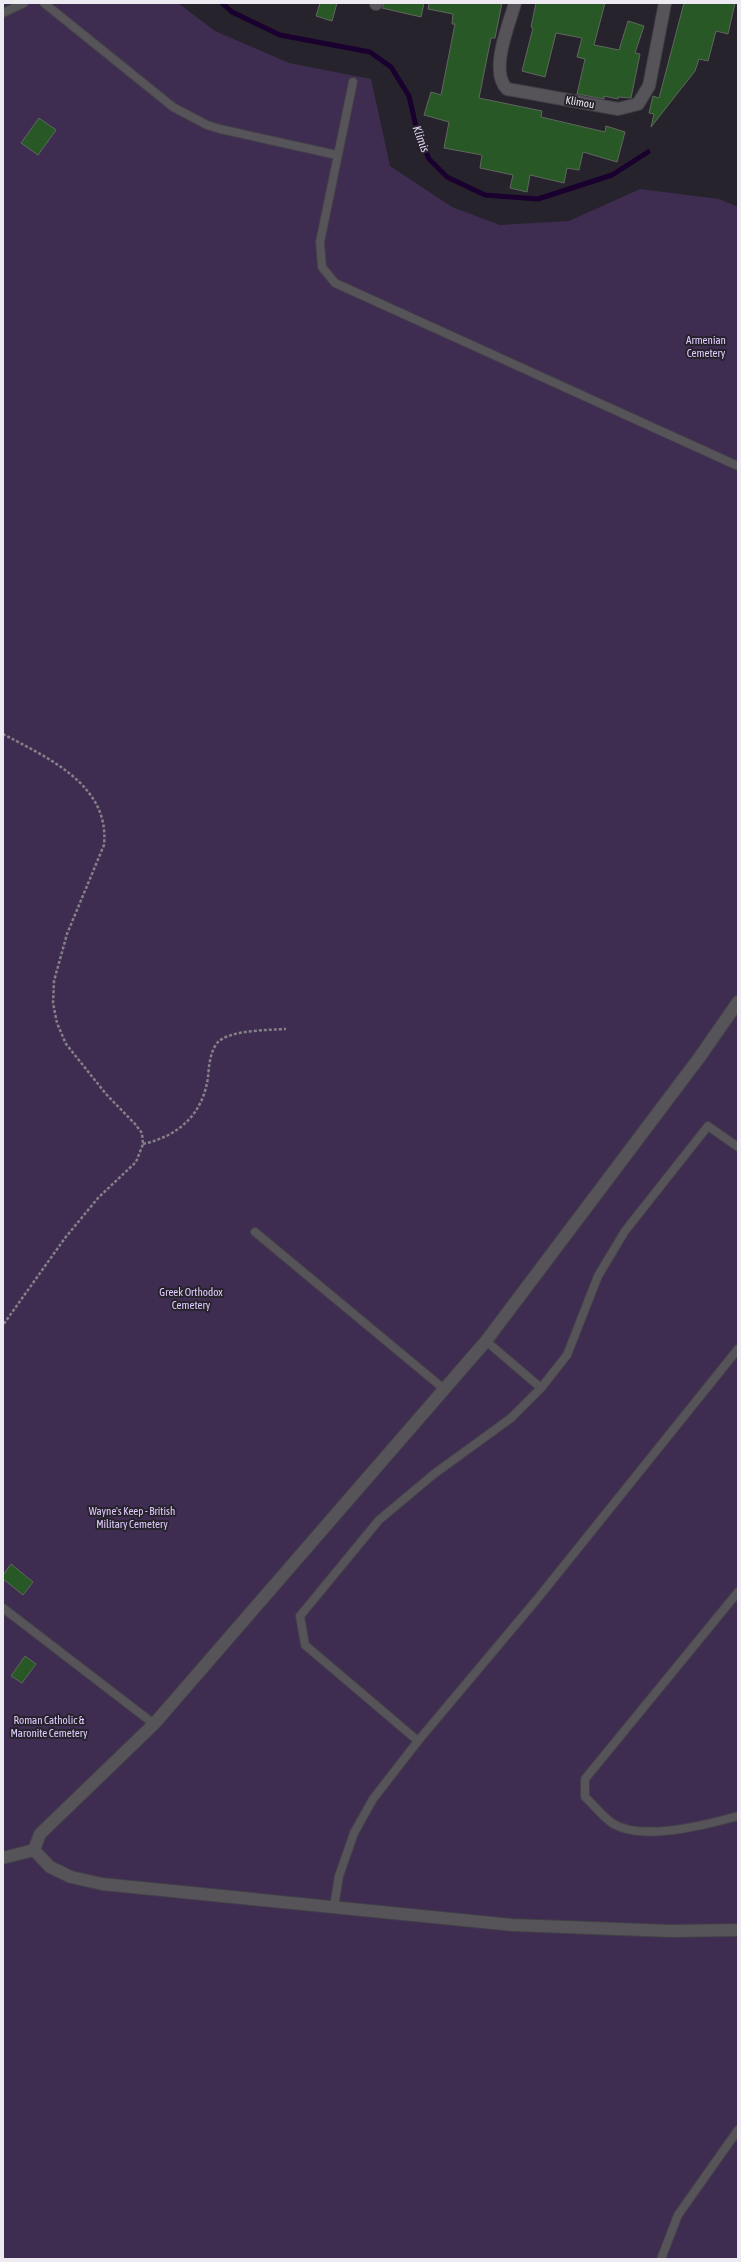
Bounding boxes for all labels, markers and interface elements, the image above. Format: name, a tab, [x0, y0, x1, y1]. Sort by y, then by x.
street label: Klimou	[565, 94, 595, 110]
water label: Klimis	[410, 124, 432, 154]
park label: Armenian Cemetery	[686, 334, 726, 359]
park label: Greek Orthodox Cemetery	[159, 1286, 223, 1311]
park label: Wayne's Keep - British Military Cemetery	[89, 1505, 175, 1530]
park label: Roman Catholic & Maronite Cemetery	[10, 1714, 88, 1739]

